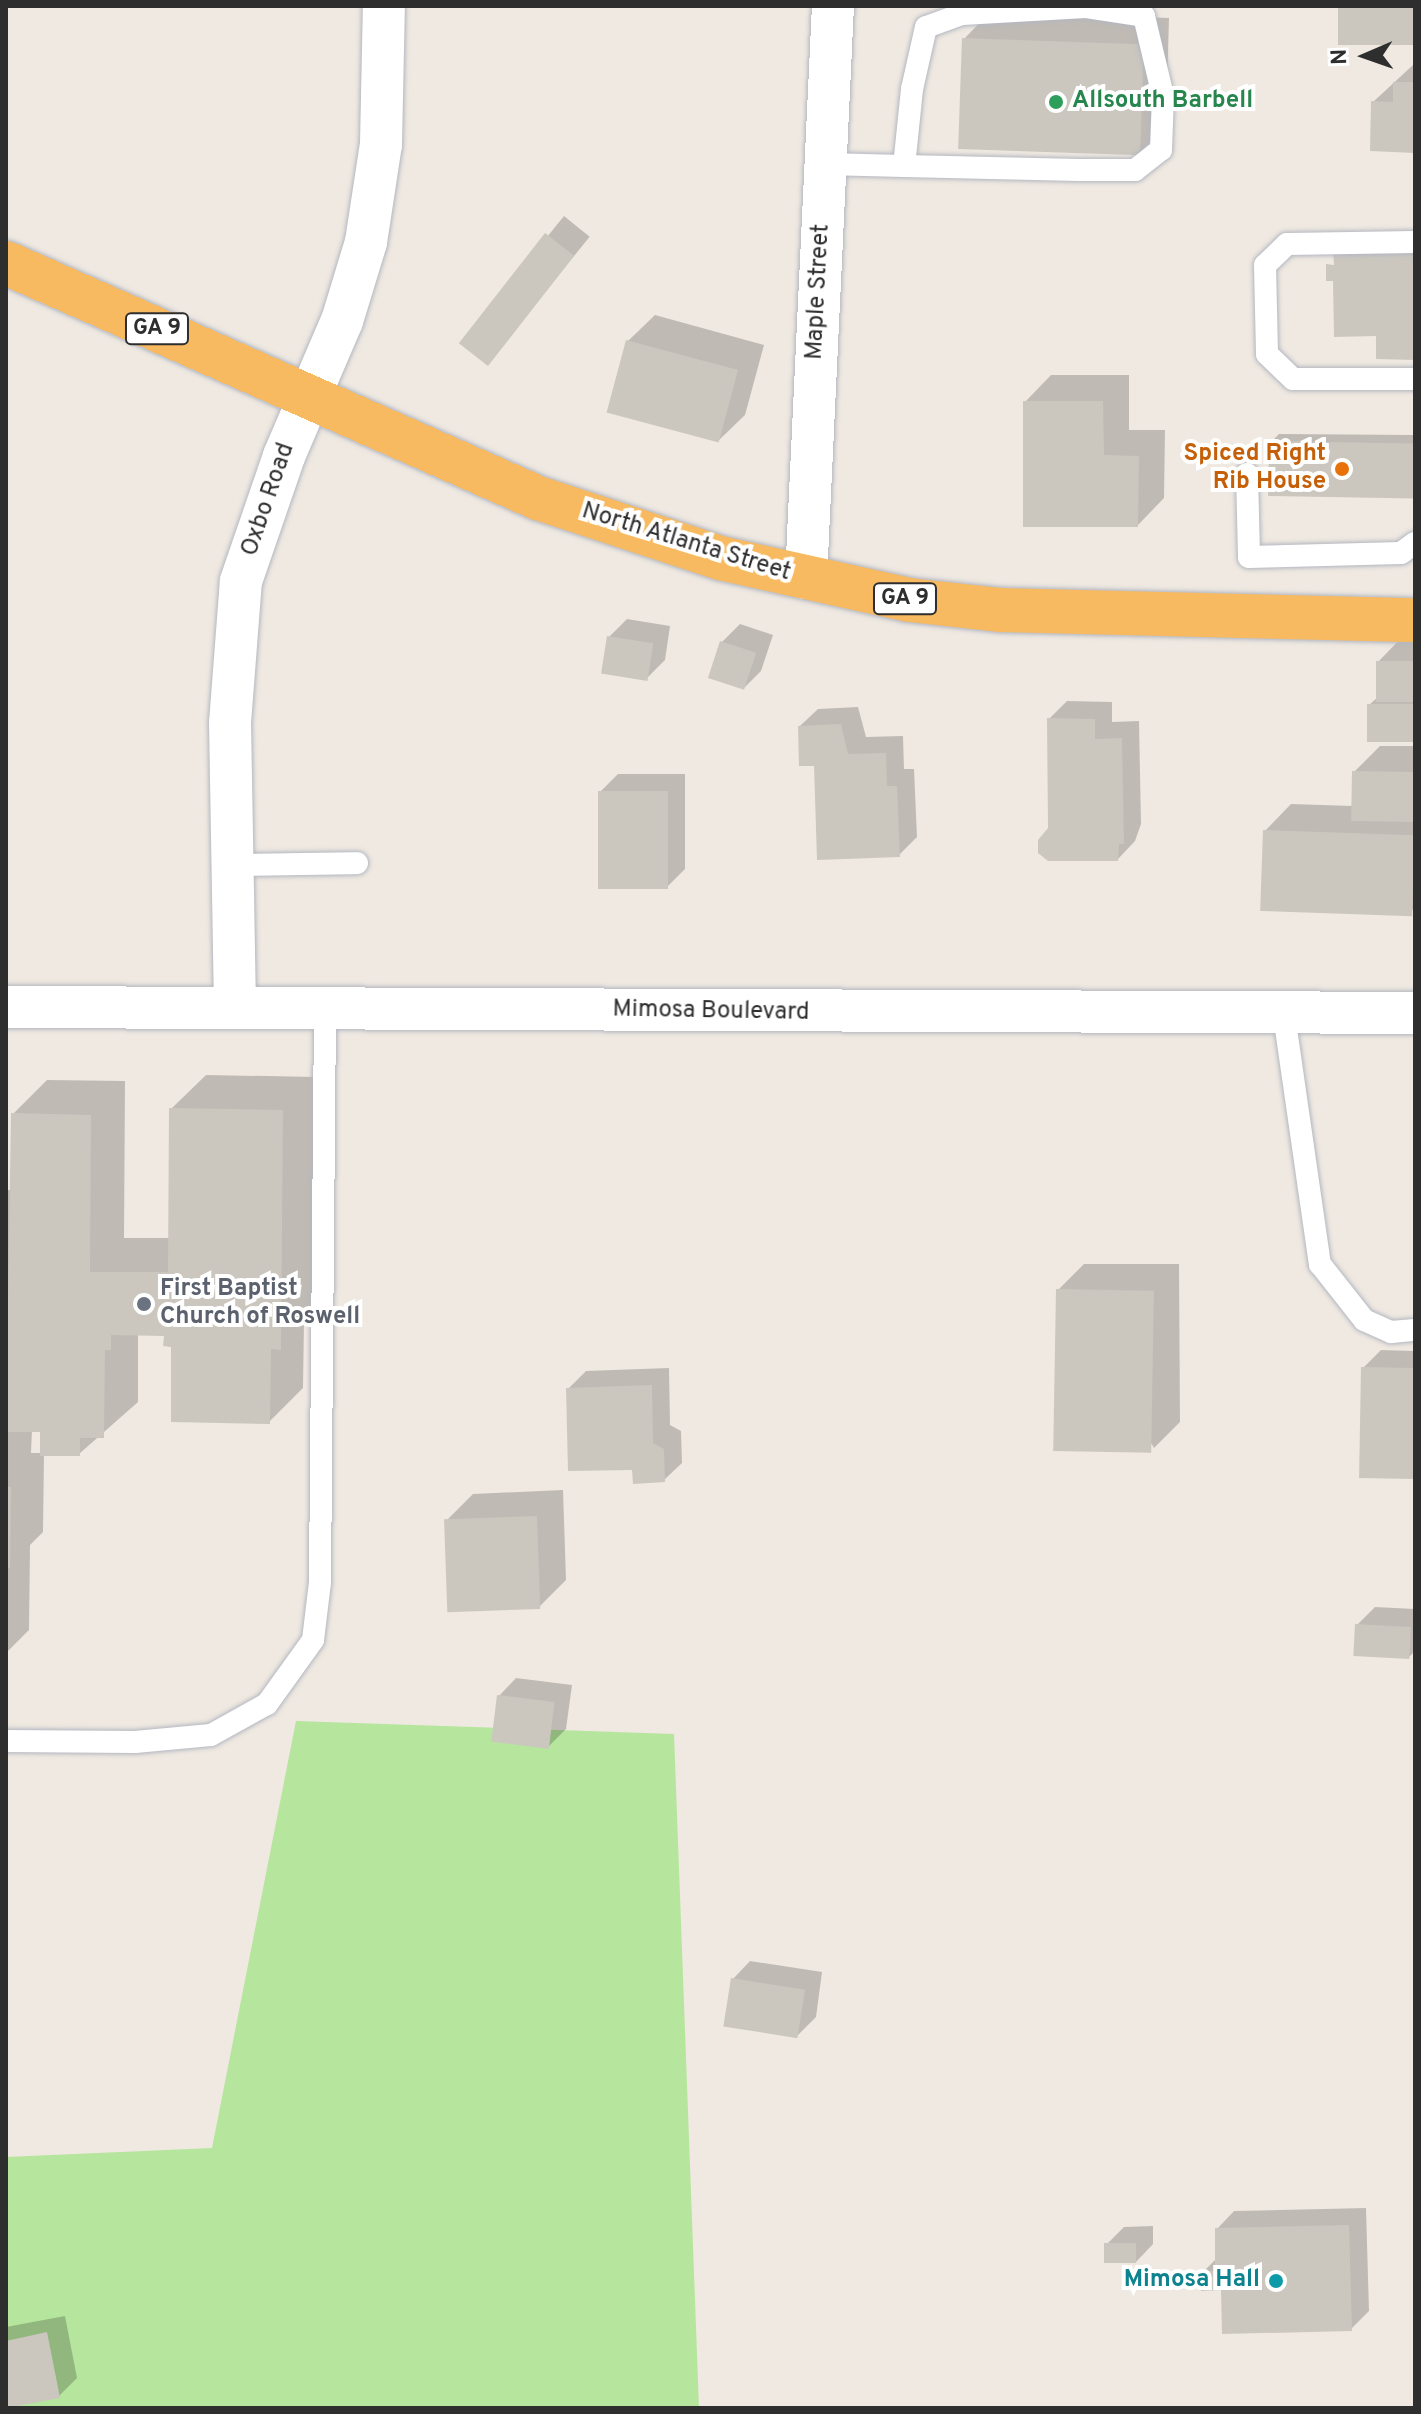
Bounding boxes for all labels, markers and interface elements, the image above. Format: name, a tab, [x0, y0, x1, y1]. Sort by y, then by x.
north arrow	[1325, 16, 1405, 96]
text: N	[1327, 48, 1354, 65]
place label: Allsouth Barbell	[1072, 88, 1253, 116]
marker: Allsouth Barbell	[1047, 93, 1065, 111]
street label: Maple Street	[801, 223, 837, 361]
road number: GA 9	[123, 311, 191, 347]
street label: Oxbo Road	[236, 440, 302, 560]
place label: Spiced Right Rib House	[1184, 441, 1326, 497]
marker: Spiced Right Rib House	[1333, 460, 1351, 478]
street label: North Atlanta Street	[578, 497, 794, 589]
road number: GA 9	[871, 581, 939, 617]
street label: Mimosa Boulevard	[612, 996, 810, 1028]
place label: First Baptist Church of Roswell	[160, 1276, 360, 1332]
marker: First Baptist Church of Roswell	[135, 1295, 153, 1313]
place label: Mimosa Hall	[1124, 2267, 1260, 2295]
marker: Mimosa Hall	[1267, 2272, 1285, 2290]

